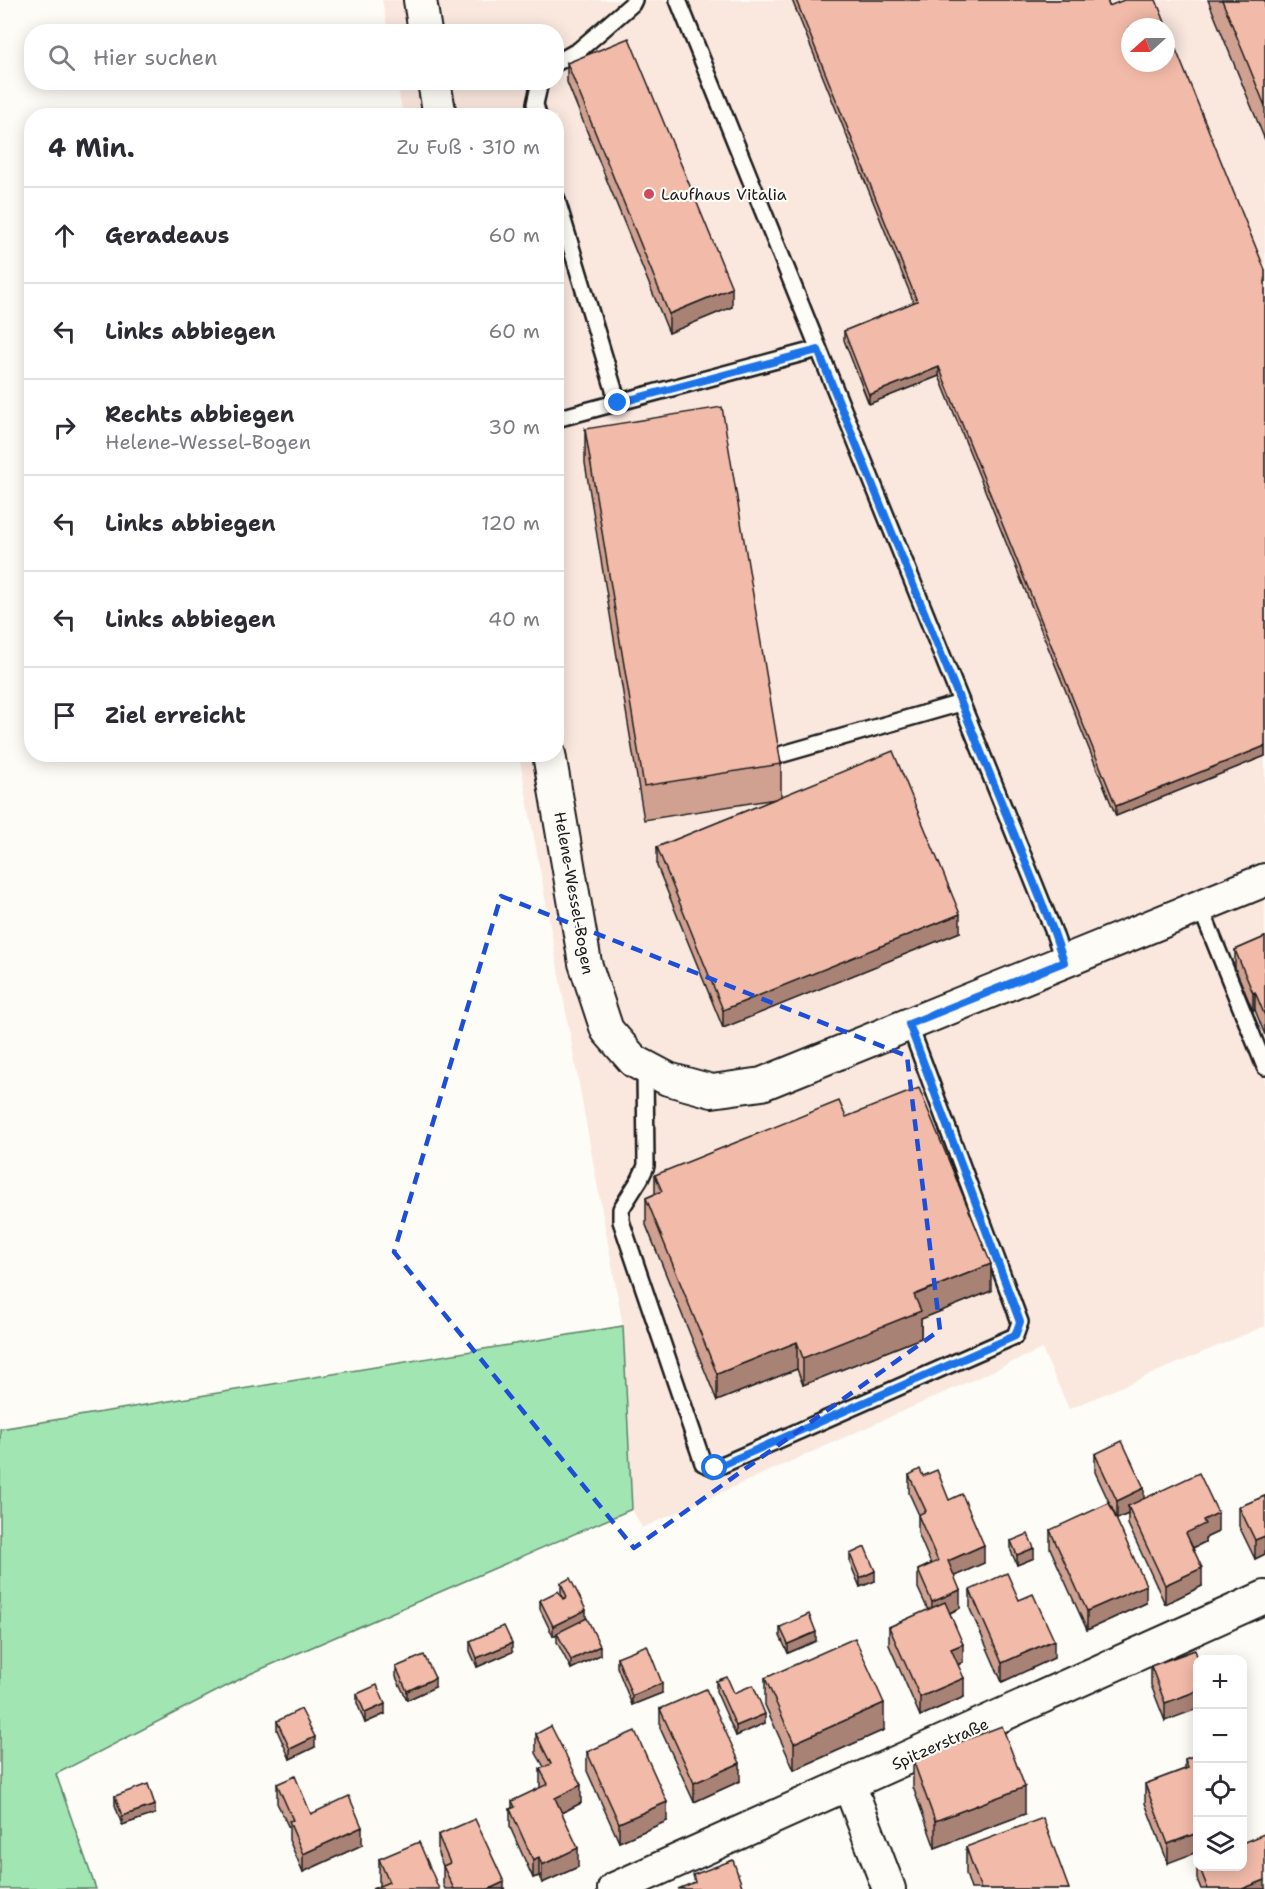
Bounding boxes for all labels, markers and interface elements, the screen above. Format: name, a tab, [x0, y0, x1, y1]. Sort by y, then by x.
north arrow	[1121, 18, 1175, 72]
search box	[24, 24, 564, 90]
icon: search	[45, 41, 78, 74]
text: Hier suchen	[93, 43, 218, 72]
text: 4 Min.	[48, 130, 135, 165]
text: Zu Fuß · 310 m	[397, 134, 540, 160]
place label: Laufhaus Vitalia	[661, 184, 787, 205]
marker: Laufhaus Vitalia	[642, 187, 656, 201]
icon: ahead	[48, 219, 81, 252]
text: Geradeaus	[105, 221, 229, 250]
text: 60 m	[488, 222, 540, 248]
icon: left	[48, 315, 81, 348]
text: Links abbiegen	[105, 317, 276, 346]
text: 60 m	[488, 318, 540, 344]
route end	[604, 389, 630, 415]
text: Rechts abbiegen	[105, 400, 294, 429]
icon: right	[48, 411, 81, 444]
text: 30 m	[488, 414, 540, 440]
text: Helene-Wessel-Bogen	[105, 429, 311, 455]
icon: left	[48, 507, 81, 540]
text: Links abbiegen	[105, 509, 276, 538]
text: 120 m	[481, 510, 540, 536]
icon: left	[48, 603, 81, 636]
text: Links abbiegen	[105, 605, 276, 634]
text: 40 m	[488, 606, 540, 632]
icon: arrive	[48, 699, 81, 732]
text: Ziel erreicht	[105, 701, 246, 730]
street label: Helene-Wessel-Bogen	[549, 810, 599, 976]
route start	[701, 1454, 727, 1480]
map controls	[1193, 1655, 1247, 1871]
button: +	[1193, 1655, 1247, 1709]
button: −	[1193, 1709, 1247, 1763]
street label: Spitzerstraße	[888, 1713, 992, 1775]
button: locate	[1193, 1763, 1247, 1817]
button: layers	[1193, 1817, 1247, 1871]

